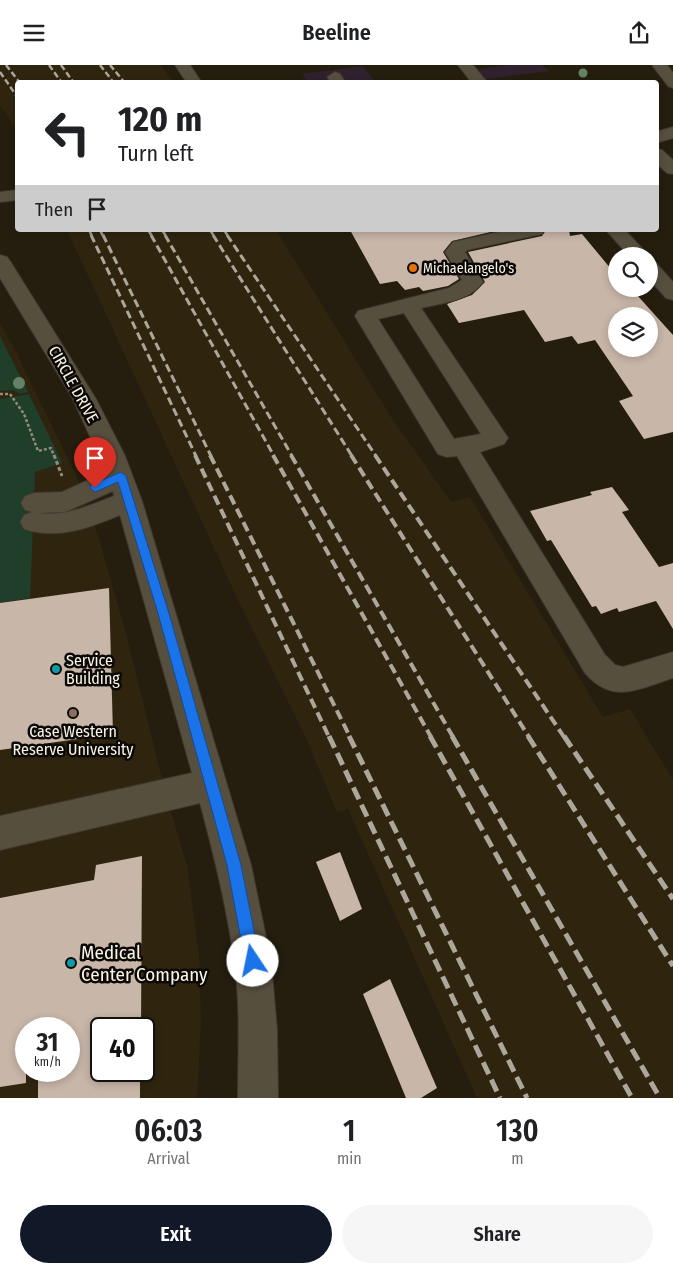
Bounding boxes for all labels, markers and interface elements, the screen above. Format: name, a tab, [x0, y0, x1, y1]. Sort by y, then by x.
icon: menu	[20, 19, 48, 47]
text: Beeline	[302, 19, 371, 46]
icon: share	[625, 19, 653, 47]
text: 120 m	[118, 98, 202, 140]
icon: left	[35, 100, 100, 165]
text: Turn left	[118, 140, 194, 167]
icon: arrive	[83, 195, 111, 223]
text: Then	[35, 198, 73, 221]
map controls	[608, 247, 658, 357]
button: search	[608, 247, 658, 297]
place label: Michaelangelo's	[423, 260, 514, 277]
marker: Michaelangelo's	[407, 262, 419, 274]
button: layers	[608, 307, 658, 357]
street label: CIRCLE DRIVE	[45, 342, 103, 426]
pin	[74, 437, 116, 488]
icon: arrive	[81, 444, 109, 472]
place label: Service Building	[66, 651, 120, 688]
marker: Service Building	[50, 663, 62, 675]
marker: Case Western Reserve University	[67, 707, 79, 719]
place label: Case Western Reserve University	[13, 722, 134, 759]
position arrow	[226, 934, 278, 986]
place label: Medical Center Company	[81, 941, 208, 986]
marker: Medical Center Company	[65, 957, 77, 969]
speed limit sign: 40	[90, 1017, 155, 1082]
text: 31	[37, 1028, 58, 1058]
text: km/h	[34, 1055, 61, 1069]
text: 06:03	[134, 1113, 203, 1149]
text: 1	[343, 1113, 356, 1149]
text: 130	[496, 1113, 539, 1149]
text: Arrival	[147, 1149, 190, 1168]
text: min	[337, 1149, 362, 1168]
text: m	[511, 1149, 524, 1168]
button: Exit	[20, 1205, 332, 1263]
button: Share	[342, 1205, 653, 1263]

